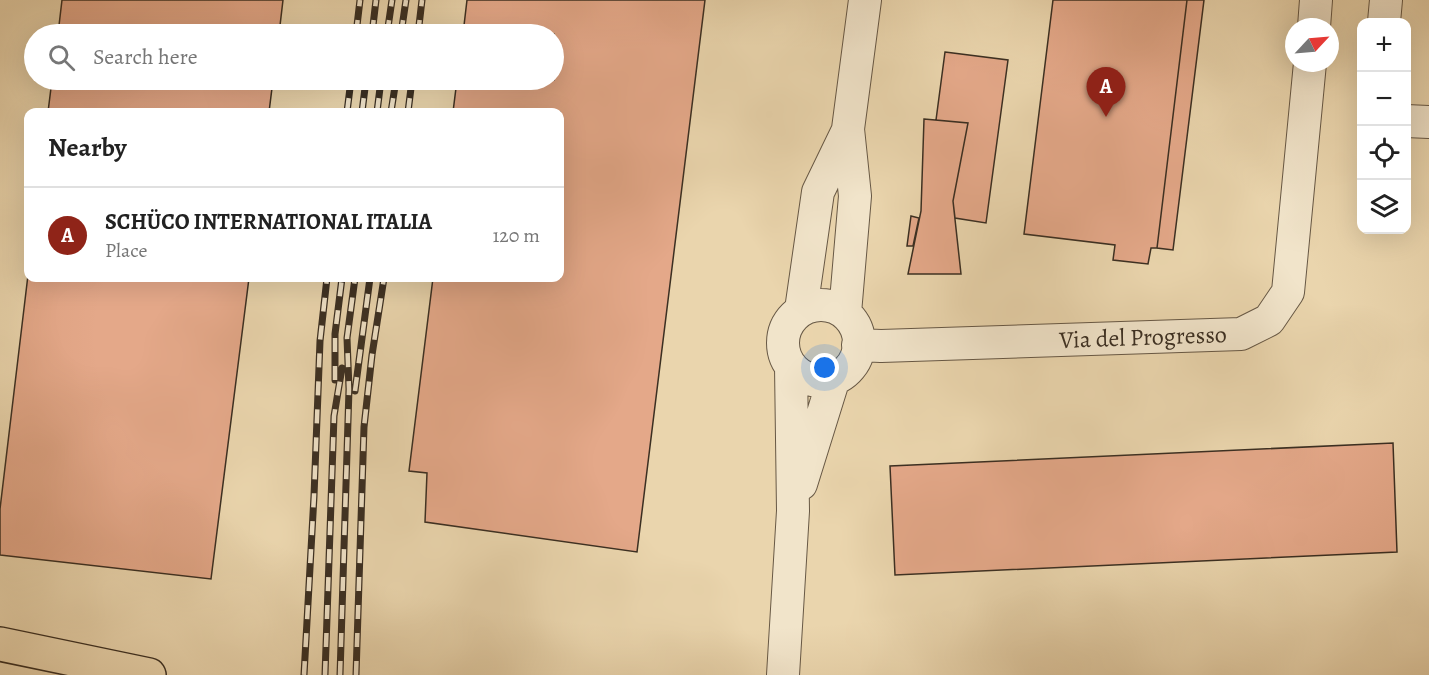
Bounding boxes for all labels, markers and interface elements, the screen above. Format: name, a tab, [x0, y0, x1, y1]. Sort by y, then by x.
north arrow	[1285, 18, 1339, 72]
map controls	[1357, 18, 1411, 234]
button: +	[1357, 18, 1411, 72]
search box	[24, 24, 564, 90]
icon: search	[45, 41, 78, 74]
text: Search here	[93, 42, 198, 72]
pin: A	[1086, 68, 1126, 117]
button: −	[1357, 72, 1411, 126]
button: locate	[1357, 126, 1411, 180]
text: Nearby	[48, 130, 127, 165]
button: layers	[1357, 180, 1411, 234]
text: SCHÜCO INTERNATIONAL ITALIA	[105, 207, 432, 237]
text: A	[61, 222, 74, 249]
text: 120 m	[492, 222, 540, 249]
text: Place	[105, 237, 147, 264]
street label: Via del Progresso	[1058, 318, 1227, 356]
your location	[810, 353, 839, 382]

